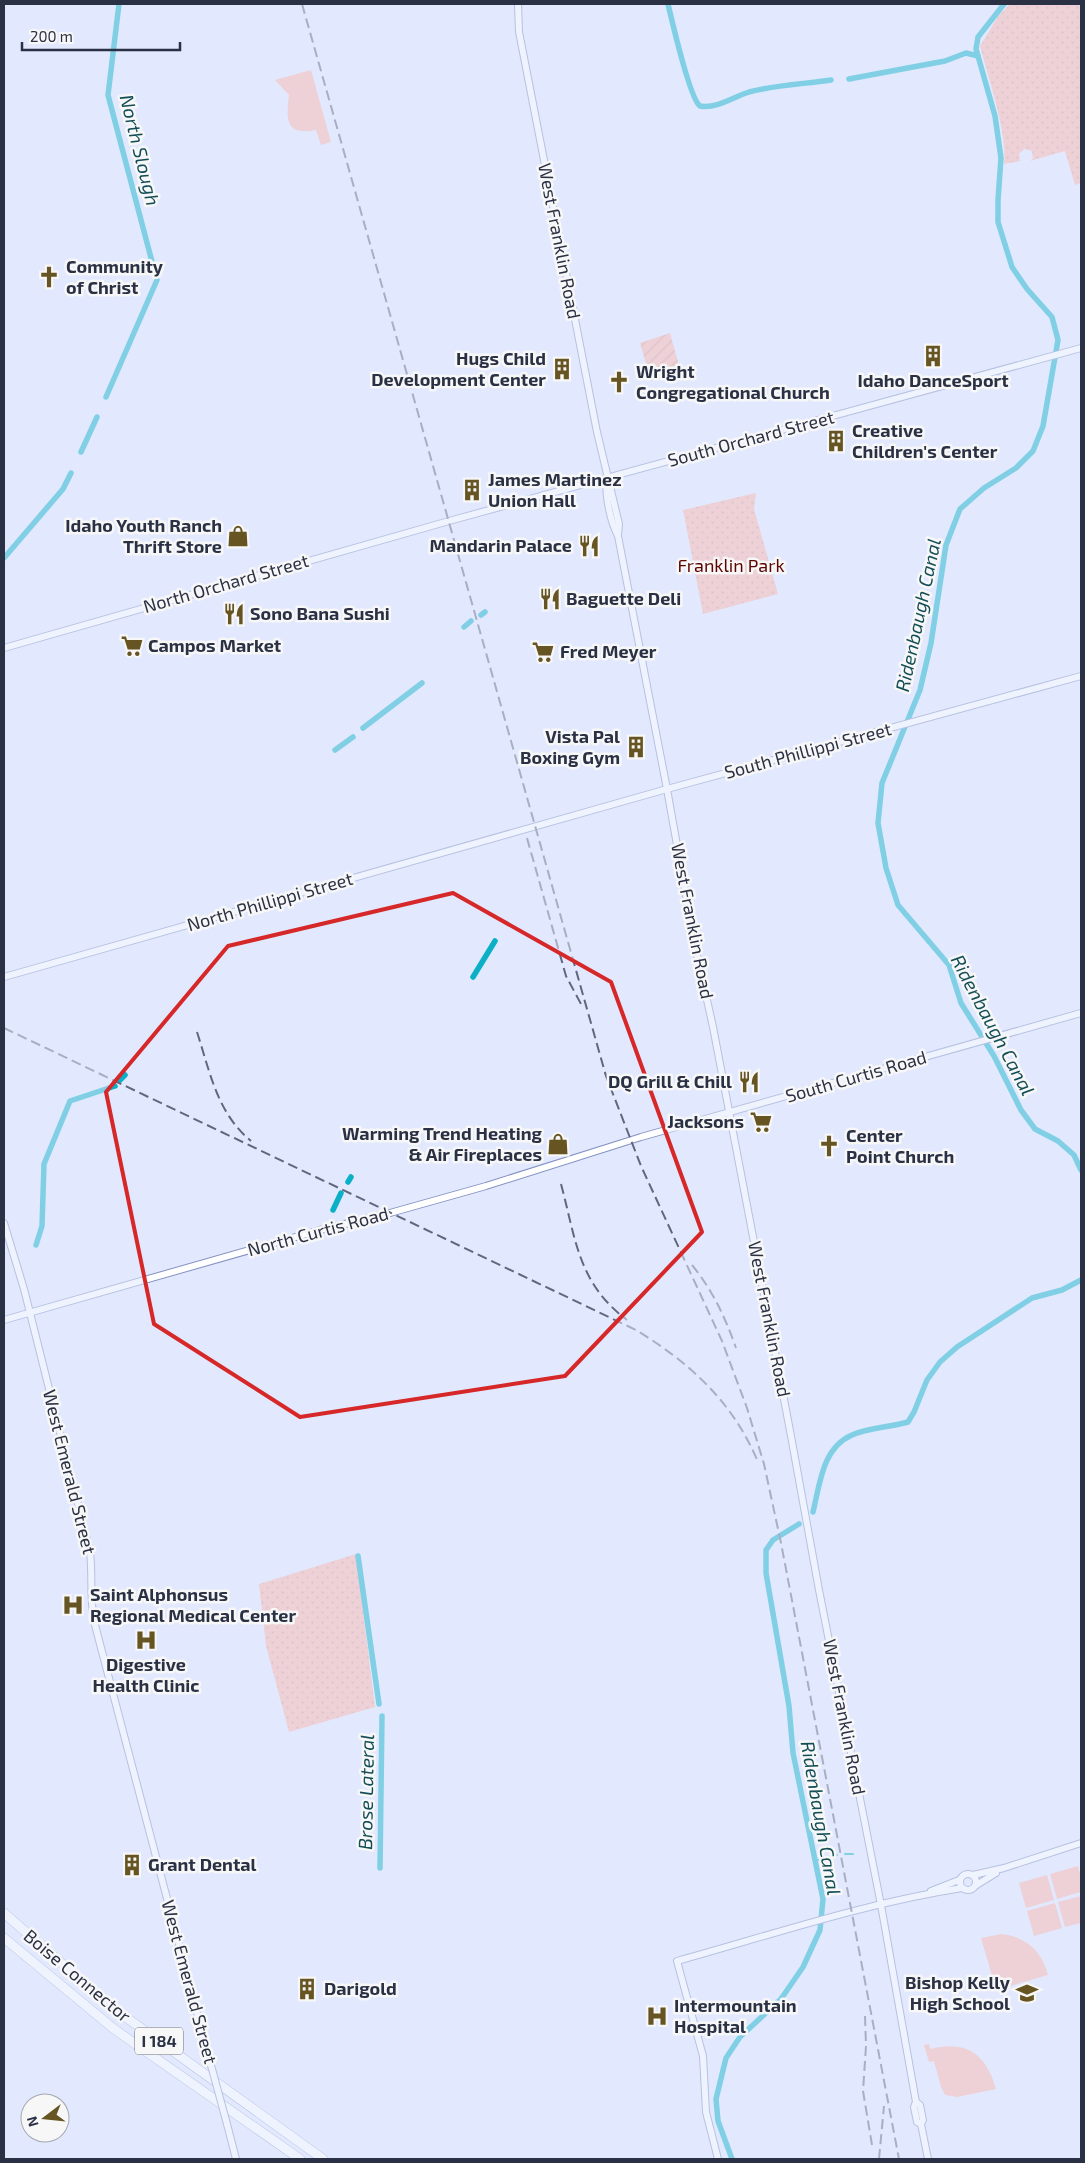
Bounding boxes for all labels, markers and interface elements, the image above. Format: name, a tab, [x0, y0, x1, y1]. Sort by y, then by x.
scale bar	[22, 20, 180, 52]
text: 200 m	[30, 27, 73, 45]
water label: North Slough	[116, 92, 165, 208]
street label: West Franklin Road	[534, 161, 586, 321]
place label: Community of Christ	[66, 255, 164, 298]
church icon: Community of Christ	[36, 264, 62, 290]
building icon: Idaho DanceSport	[920, 343, 946, 369]
place label: Hugs Child Development Center	[371, 347, 546, 390]
building icon: Hugs Child Development Center	[549, 356, 575, 382]
place label: Wright Congregational Church	[636, 360, 830, 403]
church icon: Wright Congregational Church	[606, 369, 632, 395]
place label: Idaho DanceSport	[857, 369, 1009, 391]
street label: South Orchard Street	[665, 405, 837, 471]
place label: Creative Children's Center	[852, 419, 998, 462]
building icon: Creative Children's Center	[823, 428, 849, 454]
place label: James Martinez Union Hall	[488, 468, 622, 511]
building icon: James Martinez Union Hall	[459, 477, 485, 503]
place label: Idaho Youth Ranch Thrift Store	[65, 514, 222, 557]
shop icon: Idaho Youth Ranch Thrift Store	[225, 523, 251, 549]
restaurant icon: Mandarin Palace	[576, 533, 602, 559]
place label: Mandarin Palace	[429, 534, 572, 556]
water label: Ridenbaugh Canal	[890, 536, 945, 694]
street label: North Orchard Street	[141, 549, 311, 617]
park label: Franklin Park	[677, 554, 785, 576]
restaurant icon: Baguette Deli	[537, 586, 563, 612]
place label: Baguette Deli	[566, 587, 681, 609]
restaurant icon: Sono Bana Sushi	[221, 601, 247, 627]
place label: Sono Bana Sushi	[250, 602, 390, 624]
supermarket icon: Campos Market	[119, 633, 145, 659]
place label: Campos Market	[148, 634, 282, 656]
supermarket icon: Fred Meyer	[530, 639, 556, 665]
place label: Fred Meyer	[560, 640, 657, 662]
street label: South Phillippi Street	[722, 717, 894, 783]
place label: Vista Pal Boxing Gym	[520, 725, 620, 768]
building icon: Vista Pal Boxing Gym	[623, 734, 649, 760]
street label: West Franklin Road	[667, 841, 719, 1001]
street label: North Phillippi Street	[184, 867, 355, 935]
water label: Ridenbaugh Canal	[947, 950, 1040, 1099]
street label: South Curtis Road	[783, 1045, 929, 1107]
restaurant icon: DQ Grill & Chill	[736, 1069, 762, 1095]
place label: DQ Grill & Chill	[608, 1070, 732, 1092]
supermarket icon: Jacksons	[748, 1109, 774, 1135]
place label: Jacksons	[667, 1110, 744, 1132]
place label: Warming Trend Heating & Air Fireplaces	[342, 1122, 543, 1165]
place label: Center Point Church	[846, 1124, 954, 1167]
shop icon: Warming Trend Heating & Air Fireplaces	[545, 1131, 571, 1157]
church icon: Center Point Church	[816, 1133, 842, 1159]
street label: North Curtis Road	[245, 1202, 391, 1260]
street label: West Franklin Road	[744, 1239, 796, 1399]
street label: West Emerald Street	[39, 1387, 101, 1556]
place label: Saint Alphonsus Regional Medical Center	[90, 1583, 296, 1626]
hospital icon: Saint Alphonsus Regional Medical Center	[60, 1592, 86, 1618]
hospital icon: Digestive Health Clinic	[133, 1627, 159, 1653]
street label: West Franklin Road	[819, 1637, 871, 1797]
place label: Digestive Health Clinic	[92, 1653, 200, 1696]
water label: Brose Lateral	[353, 1734, 378, 1850]
water label: Ridenbaugh Canal	[797, 1739, 846, 1897]
building icon: Grant Dental	[119, 1852, 145, 1878]
place label: Grant Dental	[148, 1853, 257, 1875]
street label: West Emerald Street	[158, 1897, 222, 2066]
street label: Boise Connector	[20, 1924, 136, 2026]
place label: Bishop Kelly High School	[905, 1971, 1011, 2014]
building icon: Darigold	[294, 1976, 320, 2002]
place label: Darigold	[324, 1977, 397, 1999]
school or university icon: Bishop Kelly High School	[1014, 1980, 1040, 2006]
place label: Intermountain Hospital	[674, 1994, 797, 2037]
hospital icon: Intermountain Hospital	[644, 2003, 670, 2029]
road number: I 184	[135, 2028, 183, 2054]
north arrow	[20, 2093, 70, 2143]
text: N	[22, 2115, 42, 2129]

